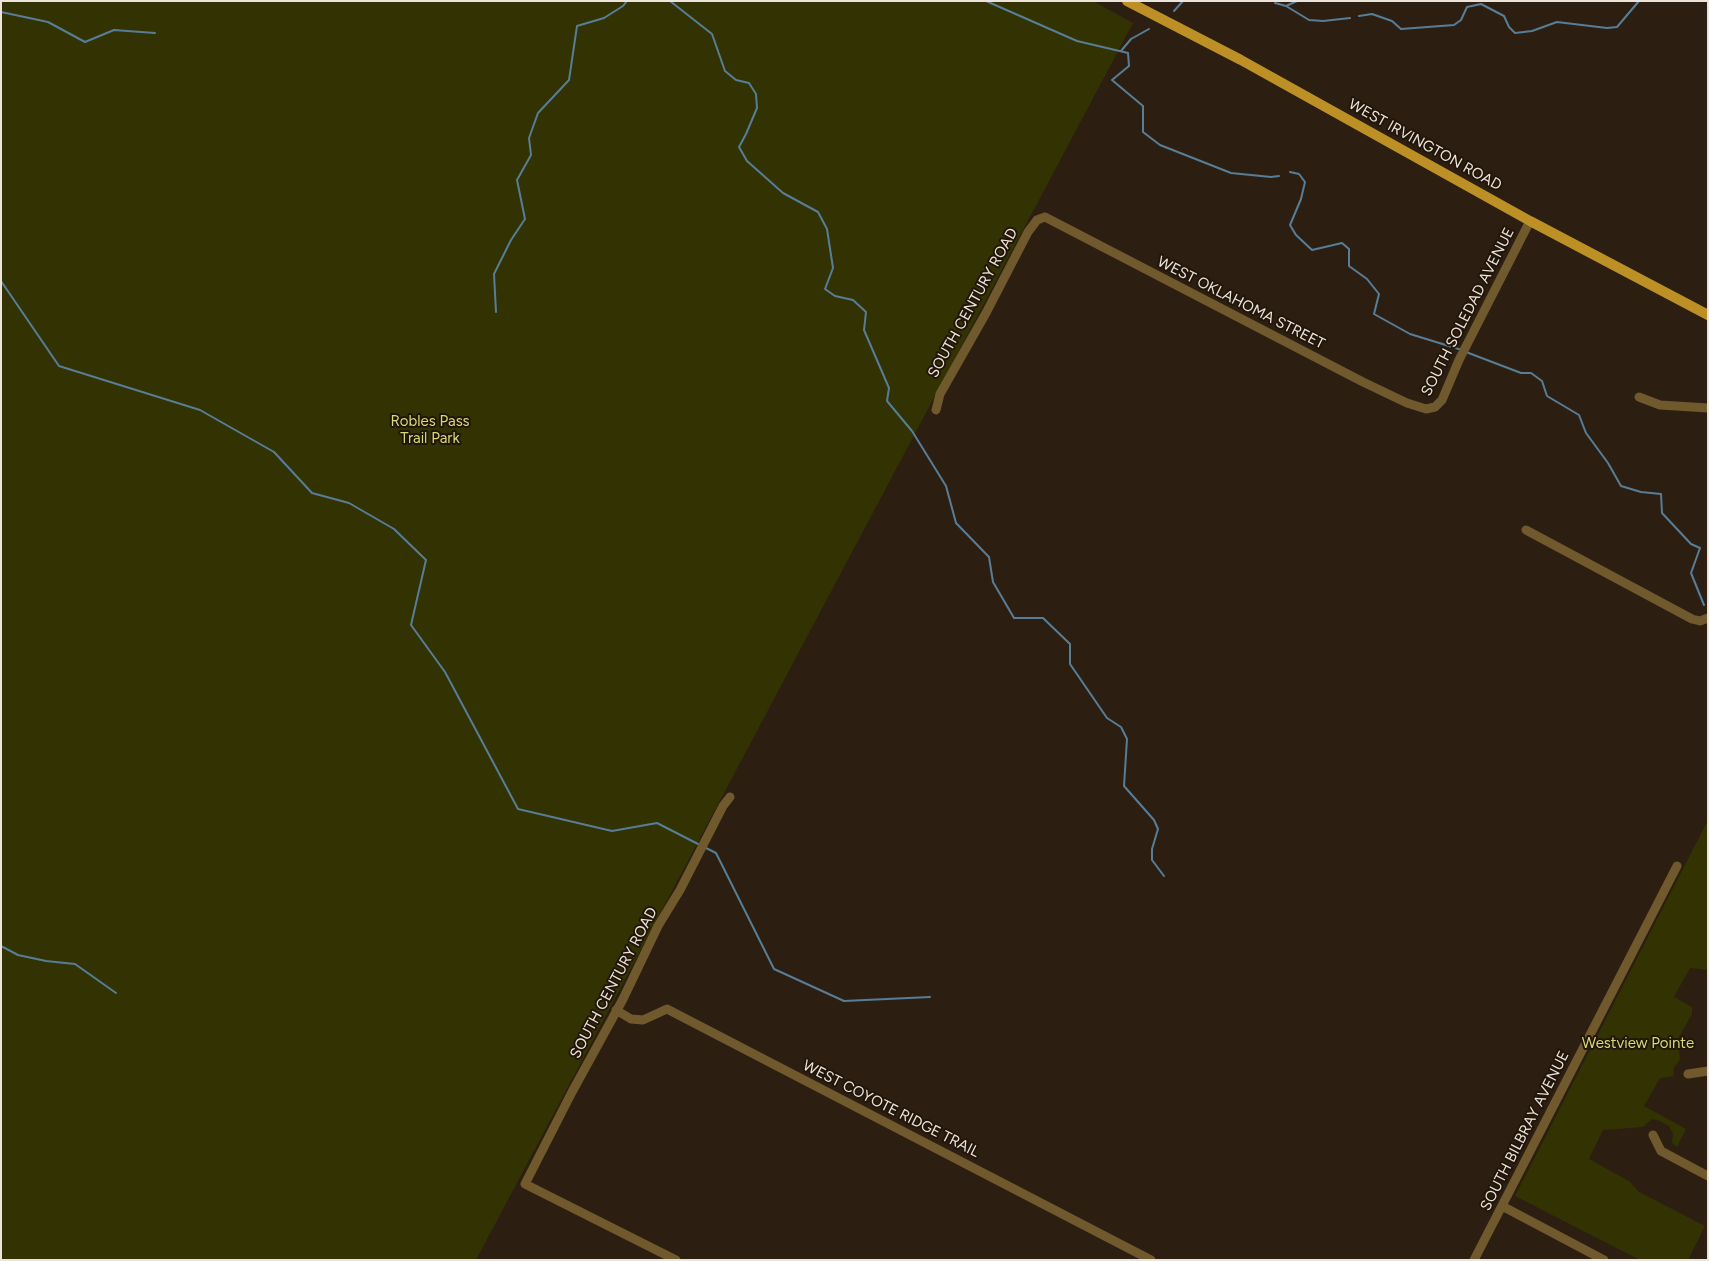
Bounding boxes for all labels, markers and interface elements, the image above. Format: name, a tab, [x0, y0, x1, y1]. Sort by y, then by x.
street label: WEST IRVINGTON ROAD	[1345, 95, 1505, 195]
street label: SOUTH CENTURY ROAD	[924, 225, 1022, 381]
street label: SOUTH SOLEDAD AVENUE	[1418, 225, 1518, 399]
street label: WEST OKLAHOMA STREET	[1154, 253, 1328, 353]
park label: Robles Pass Trail Park	[390, 413, 470, 448]
street label: SOUTH CENTURY ROAD	[567, 904, 661, 1062]
park label: Westview Pointe	[1582, 1035, 1694, 1053]
street label: SOUTH BILBRAY AVENUE	[1477, 1048, 1573, 1214]
street label: WEST COYOTE RIDGE TRAIL	[800, 1057, 982, 1161]

